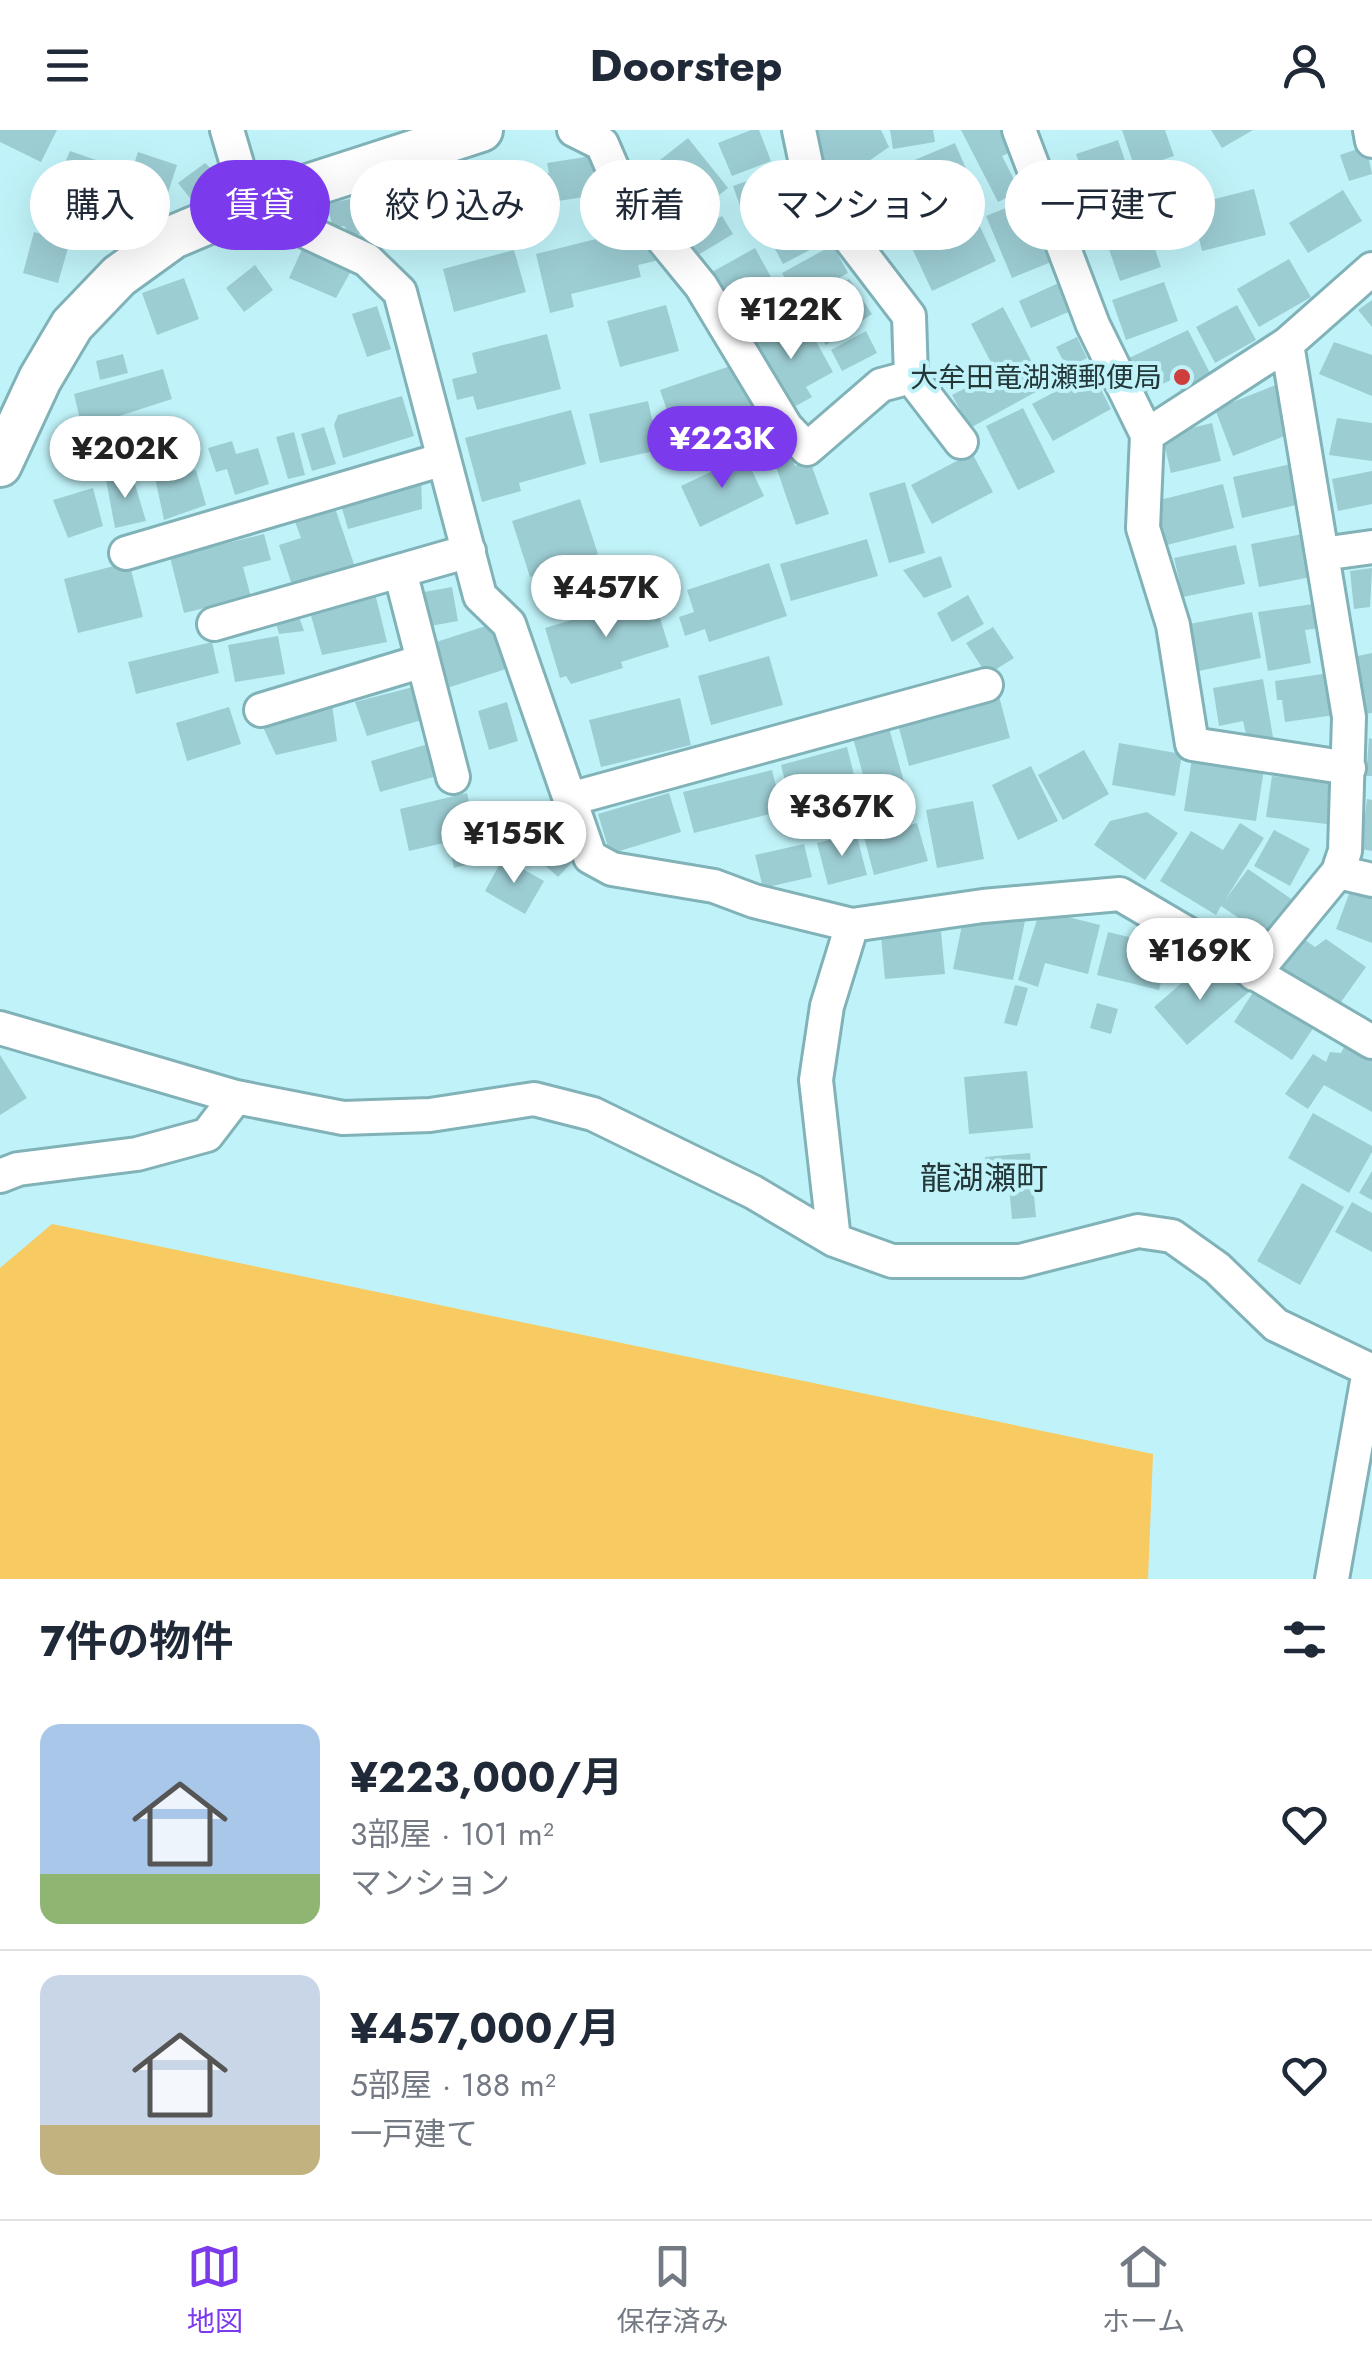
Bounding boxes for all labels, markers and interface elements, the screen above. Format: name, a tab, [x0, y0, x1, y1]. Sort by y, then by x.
text: Doorstep	[590, 33, 782, 98]
icon: menu	[40, 38, 95, 93]
icon: person	[1277, 38, 1332, 93]
chip: 購入	[30, 160, 170, 250]
chip: 賃貸	[190, 160, 330, 250]
chip: 絞り込み	[350, 160, 560, 250]
chip: 新着	[580, 160, 720, 250]
chip: マンション	[740, 160, 985, 250]
chip: 一戸建て	[1005, 160, 1215, 250]
pin: ¥122K	[721, 277, 861, 362]
text: ¥122K	[740, 286, 842, 332]
place label: 大牟田竜湖瀬郵便局	[910, 357, 1162, 398]
marker: 大牟田竜湖瀬郵便局	[1171, 366, 1193, 388]
pin: ¥223K	[652, 406, 792, 491]
text: ¥223K	[669, 415, 775, 461]
pin: ¥202K	[55, 416, 195, 501]
text: ¥202K	[72, 425, 178, 471]
pin: ¥457K	[536, 555, 676, 640]
text: ¥457K	[553, 564, 659, 610]
pin: ¥367K	[772, 774, 912, 859]
text: ¥367K	[790, 783, 894, 829]
pin: ¥155K	[444, 801, 584, 886]
text: ¥155K	[463, 810, 565, 856]
pin: ¥169K	[1130, 918, 1270, 1003]
text: ¥169K	[1149, 927, 1251, 973]
district label: 龍湖瀬町	[920, 1155, 1048, 1201]
text: 7件の物件	[40, 1611, 233, 1672]
icon: filters	[1277, 1612, 1332, 1667]
text: ¥223,000/月	[350, 1747, 623, 1808]
icon: home	[120, 1764, 240, 1884]
icon: heart	[1277, 1797, 1332, 1852]
text: 3部屋 · 101 m²	[350, 1811, 554, 1857]
text: マンション	[350, 1860, 510, 1906]
text: ¥457,000/月	[350, 1998, 620, 2059]
icon: home	[120, 2015, 240, 2135]
icon: heart	[1277, 2048, 1332, 2103]
text: 5部屋 · 188 m²	[350, 2062, 556, 2108]
text: 一戸建て	[350, 2111, 478, 2157]
tab: 地図	[187, 2239, 243, 2342]
tab: 保存済み	[616, 2239, 728, 2342]
tab: ホーム	[1102, 2239, 1185, 2342]

